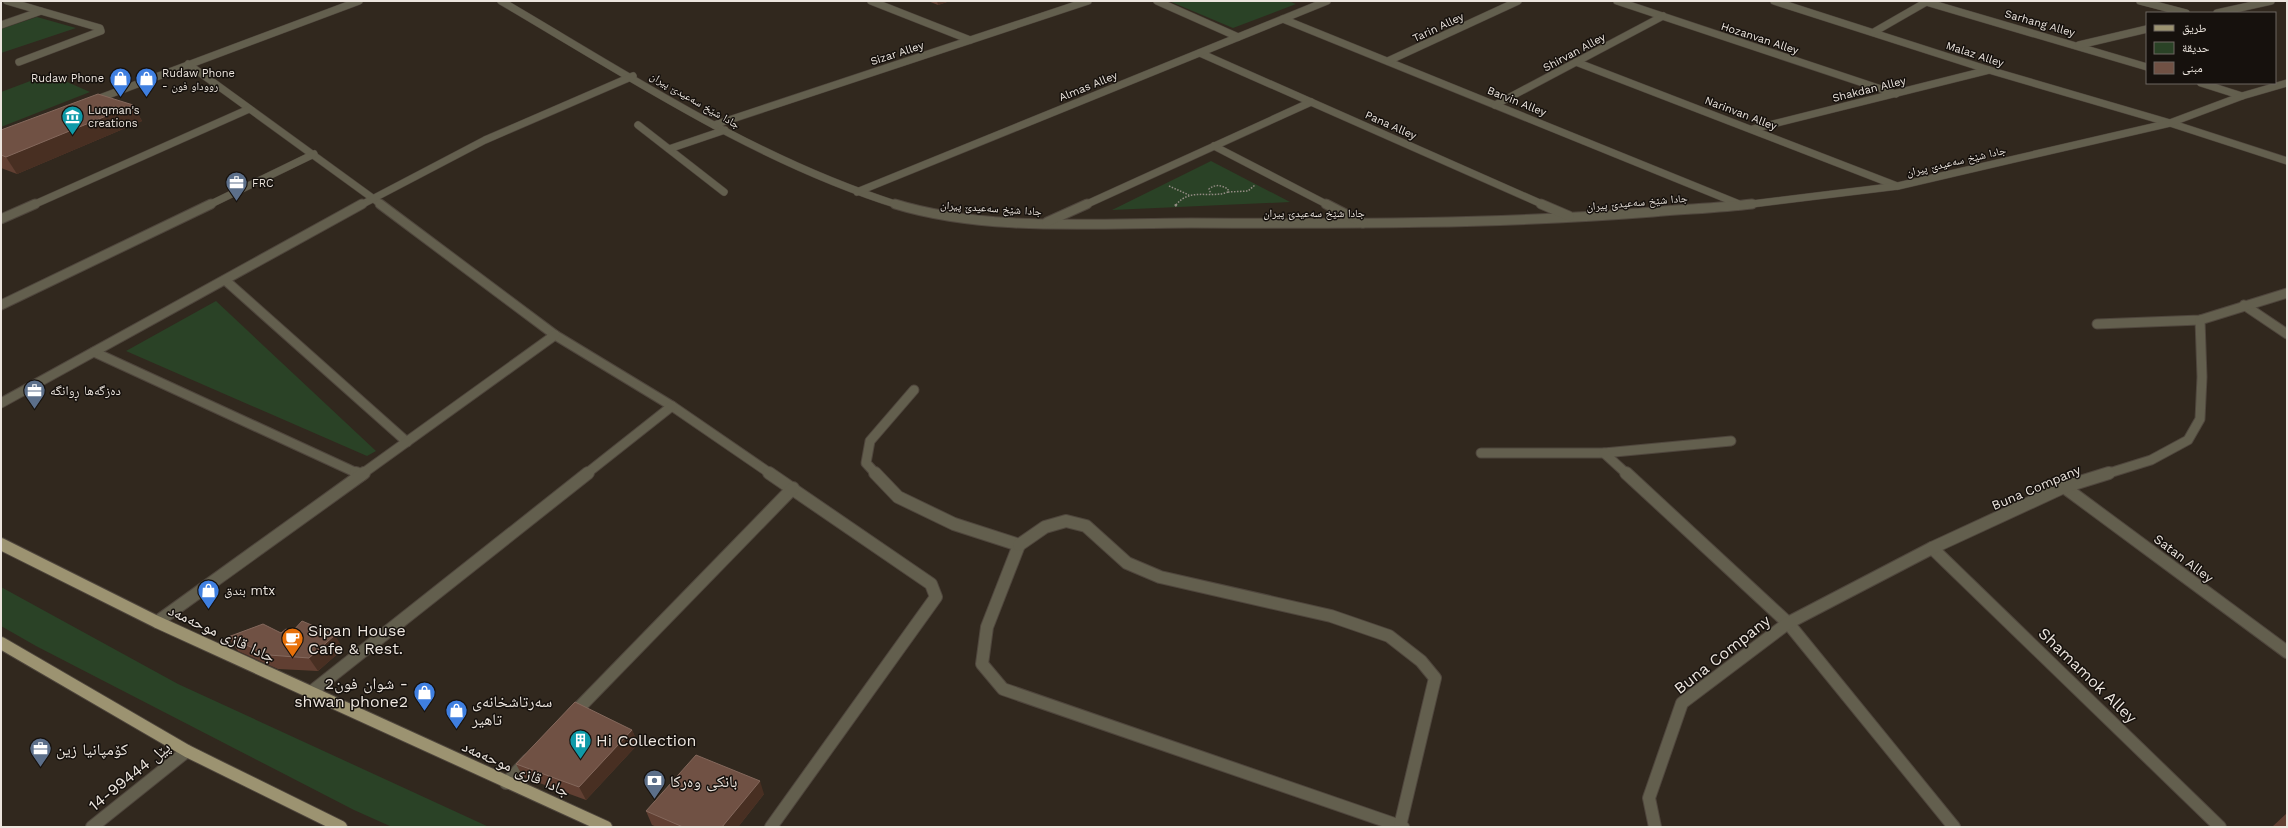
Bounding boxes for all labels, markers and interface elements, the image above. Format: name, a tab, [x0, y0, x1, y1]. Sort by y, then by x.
street label: Sarhang Alley	[2003, 7, 2077, 40]
street label: Tarin Alley	[1411, 10, 1466, 45]
legend	[2146, 12, 2276, 84]
street label: Hozanvan Alley	[1719, 20, 1801, 57]
text: طريق	[2182, 21, 2207, 35]
street label: Shirvan Alley	[1541, 30, 1608, 74]
street label: Sizar Alley	[869, 39, 926, 68]
street label: Malaz Alley	[1944, 39, 2006, 70]
text: حديقة	[2182, 41, 2210, 55]
text: مبنى	[2182, 61, 2203, 75]
shop icon: Rudaw Phone	[107, 65, 133, 98]
shop icon: Rudaw Phone - رووداو فون	[133, 66, 159, 99]
place label: Rudaw Phone - رووداو فون	[162, 67, 235, 93]
street label: جادا شێخ سەعیدێ پیران	[647, 69, 742, 132]
street label: Almas Alley	[1057, 69, 1120, 104]
place label: Rudaw Phone	[31, 72, 104, 85]
street label: Shakdan Alley	[1831, 74, 1907, 105]
street label: Barvin Alley	[1485, 84, 1548, 119]
street label: Narinvan Alley	[1703, 94, 1779, 133]
museum icon: Luqman's creations	[60, 103, 86, 136]
place label: Luqman's creations	[88, 104, 140, 130]
street label: Pana Alley	[1363, 108, 1419, 143]
street label: جادا شێخ سەعیدێ پیران	[1905, 144, 2007, 179]
office icon: FRC	[224, 170, 250, 203]
place label: FRC	[252, 177, 274, 190]
street label: جادا شێخ سەعیدێ پیران	[1586, 192, 1688, 213]
street label: جادا شێخ سەعیدێ پیران	[940, 198, 1042, 219]
street label: جادا شێخ سەعیدێ پیران	[1263, 207, 1365, 220]
office icon: دەزگەها ڕوانگە	[21, 377, 47, 410]
place label: دەزگەها ڕوانگە	[50, 383, 121, 401]
street label: Buna Company	[1989, 462, 2083, 513]
street label: Satan Alley	[2151, 531, 2217, 586]
shop icon: بندق mtx	[196, 577, 222, 610]
place label: بندق mtx	[224, 583, 275, 599]
street label: جادا قازی موحەمەد	[165, 600, 278, 667]
street label: Buna Company	[1670, 610, 1775, 698]
place label: Sipan House Cafe & Rest.	[308, 621, 406, 658]
street label: Shamamok Alley	[2035, 624, 2141, 728]
cafe icon: Sipan House Cafe & Rest.	[280, 626, 306, 659]
place label: شوان فون2 - shwan phone2	[294, 674, 408, 711]
shop icon: شوان فون2 - shwan phone2	[411, 679, 437, 712]
place label: سەرتاشخانەی تاهیر	[471, 692, 552, 729]
shop icon: سەرتاشخانەی تاهیر	[444, 697, 470, 730]
building icon: Hi Collection	[568, 727, 594, 760]
place label: Hi Collection	[596, 731, 696, 750]
office icon: کۆمپانیا زین	[27, 736, 53, 769]
street label: جادا قازی موحەمەد	[459, 736, 573, 802]
street label: پێل 99444-14	[85, 738, 175, 816]
place label: کۆمپانیا زین	[56, 740, 128, 760]
bank icon: بانکی وەرکا	[642, 768, 668, 801]
place label: بانکی وەرکا	[670, 772, 738, 792]

